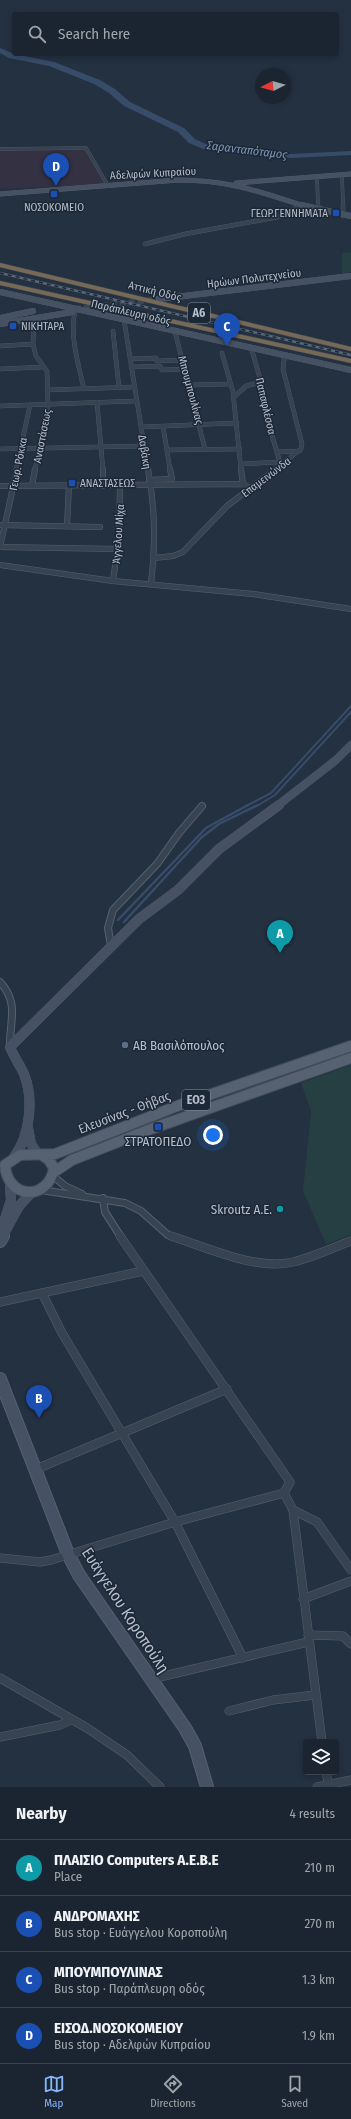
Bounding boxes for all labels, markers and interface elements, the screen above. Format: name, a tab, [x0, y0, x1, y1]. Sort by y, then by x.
search box	[12, 12, 339, 56]
icon: search	[26, 23, 48, 45]
text: Search here	[58, 25, 130, 43]
north arrow	[255, 68, 291, 104]
water label: Σαρανταπόταμος	[206, 138, 289, 162]
pin: D	[43, 153, 69, 186]
street label: Αδελφών Κυπραίου	[110, 165, 196, 182]
marker: ΝΟΣΟΚΟΜΕΙΟ	[49, 189, 59, 199]
place label: ΝΟΣΟΚΟΜΕΙΟ	[24, 201, 84, 214]
place label: ΓΕΩΡ.ΓΕΝΝΗΜΑΤΑ	[251, 207, 328, 220]
marker: ΓΕΩΡ.ΓΕΝΝΗΜΑΤΑ	[331, 208, 341, 218]
street label: Ηρώων Πολυτεχνείου	[206, 266, 302, 291]
street label: Αττική Οδός	[127, 279, 183, 304]
street label: Παράπλευρη οδός	[90, 297, 172, 328]
road number: Α6	[188, 303, 210, 323]
pin: C	[214, 313, 240, 346]
place label: ΝΙΚΗΤΑΡΑ	[21, 320, 64, 333]
marker: ΝΙΚΗΤΑΡΑ	[8, 321, 18, 331]
street label: Μπουμπουλίνας	[175, 354, 206, 426]
street label: Παπαφλέσσα	[253, 376, 278, 436]
street label: Αναστάσεως	[31, 408, 54, 464]
street label: Δαβάκη	[135, 434, 154, 470]
street label: Γεωρ. Ρόκκα	[7, 436, 30, 492]
street label: Επαμεινώνδα	[239, 455, 294, 500]
place label: ΑΝΑΣΤΑΣΕΩΣ	[80, 477, 135, 490]
marker: ΑΝΑΣΤΑΣΕΩΣ	[67, 478, 77, 488]
street label: Άγγελου Μίχα	[110, 504, 127, 564]
pin: A	[267, 920, 293, 953]
place label: ΑΒ Βασιλόπουλος	[133, 1038, 225, 1053]
marker: ΑΒ Βασιλόπουλος	[120, 1040, 130, 1050]
street label: Ελευσίνας - Θήβας	[76, 1088, 173, 1137]
road number: ΕΟ3	[182, 1090, 210, 1110]
marker: ΣΤΡΑΤΟΠΕΔΟ	[153, 1122, 163, 1132]
your location	[203, 1125, 223, 1145]
place label: ΣΤΡΑΤΟΠΕΔΟ	[125, 1134, 191, 1149]
place label: Skroutz Α.Ε.	[211, 1202, 272, 1217]
marker: Skroutz Α.Ε.	[275, 1204, 285, 1214]
pin: B	[26, 1385, 52, 1418]
street label: Ευάγγελου Κοροπούλη	[78, 1544, 173, 1677]
map controls	[303, 1739, 339, 1775]
button: layers	[303, 1739, 339, 1775]
text: Nearby	[16, 1803, 67, 1824]
text: 4 results	[289, 1806, 335, 1821]
text: ΠΛΑΙΣΙΟ Computers Α.Ε.Β.Ε	[54, 1851, 219, 1869]
text: A	[25, 1860, 33, 1875]
text: 210 m	[305, 1860, 335, 1875]
text: Place	[54, 1869, 82, 1884]
text: ΑΝΔΡΟΜΑΧΗΣ	[54, 1907, 140, 1925]
text: B	[25, 1916, 33, 1931]
text: 270 m	[304, 1916, 335, 1931]
text: Bus stop · Ευάγγελου Κοροπούλη	[54, 1925, 227, 1940]
text: ΜΠΟΥΜΠΟΥΛΙΝΑΣ	[54, 1963, 163, 1981]
text: C	[26, 1972, 32, 1987]
text: 1.3 km	[302, 1972, 335, 1987]
text: Bus stop · Παράπλευρη οδός	[54, 1981, 205, 1996]
text: ΕΙΣΟΔ.ΝΟΣΟΚΟΜΕΙΟΥ	[54, 2019, 183, 2037]
text: D	[25, 2028, 33, 2043]
text: 1.9 km	[302, 2028, 335, 2043]
text: Bus stop · Αδελφών Κυπραίου	[54, 2037, 211, 2052]
tab: Map	[43, 2073, 65, 2110]
tab: Directions	[150, 2073, 196, 2110]
tab: Saved	[281, 2073, 308, 2110]

